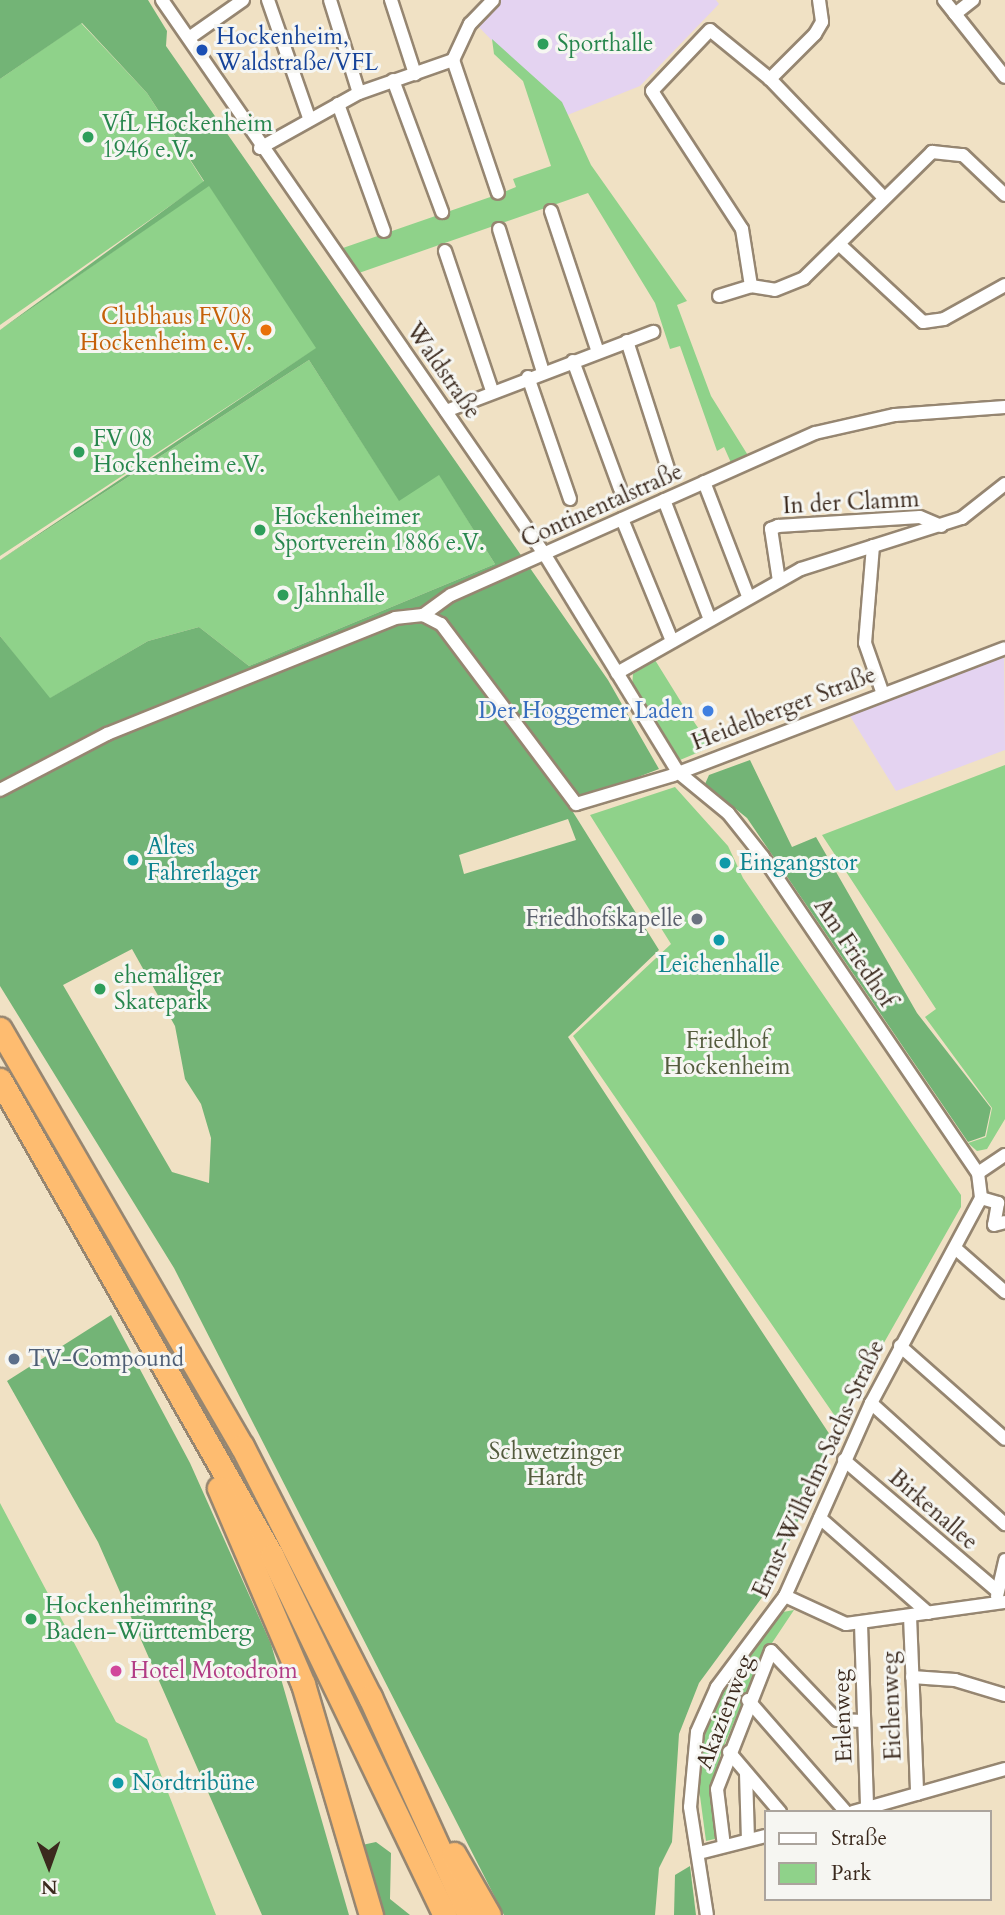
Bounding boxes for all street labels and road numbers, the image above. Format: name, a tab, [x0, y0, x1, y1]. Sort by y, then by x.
street label: Waldstraße	[400, 318, 486, 424]
street label: Continentalstraße	[517, 458, 687, 554]
street label: In der Clamm	[782, 486, 920, 520]
street label: Heidelberger Straße	[688, 661, 880, 757]
street label: Am Friedhof	[808, 894, 900, 1012]
street label: Ernst-Wilhelm-Sachs-Straße	[747, 1336, 891, 1602]
street label: Birkenallee	[883, 1464, 983, 1556]
street label: Akazienweg	[690, 1651, 760, 1773]
street label: Eichenweg	[876, 1651, 908, 1761]
street label: Erlenweg	[828, 1669, 858, 1763]

